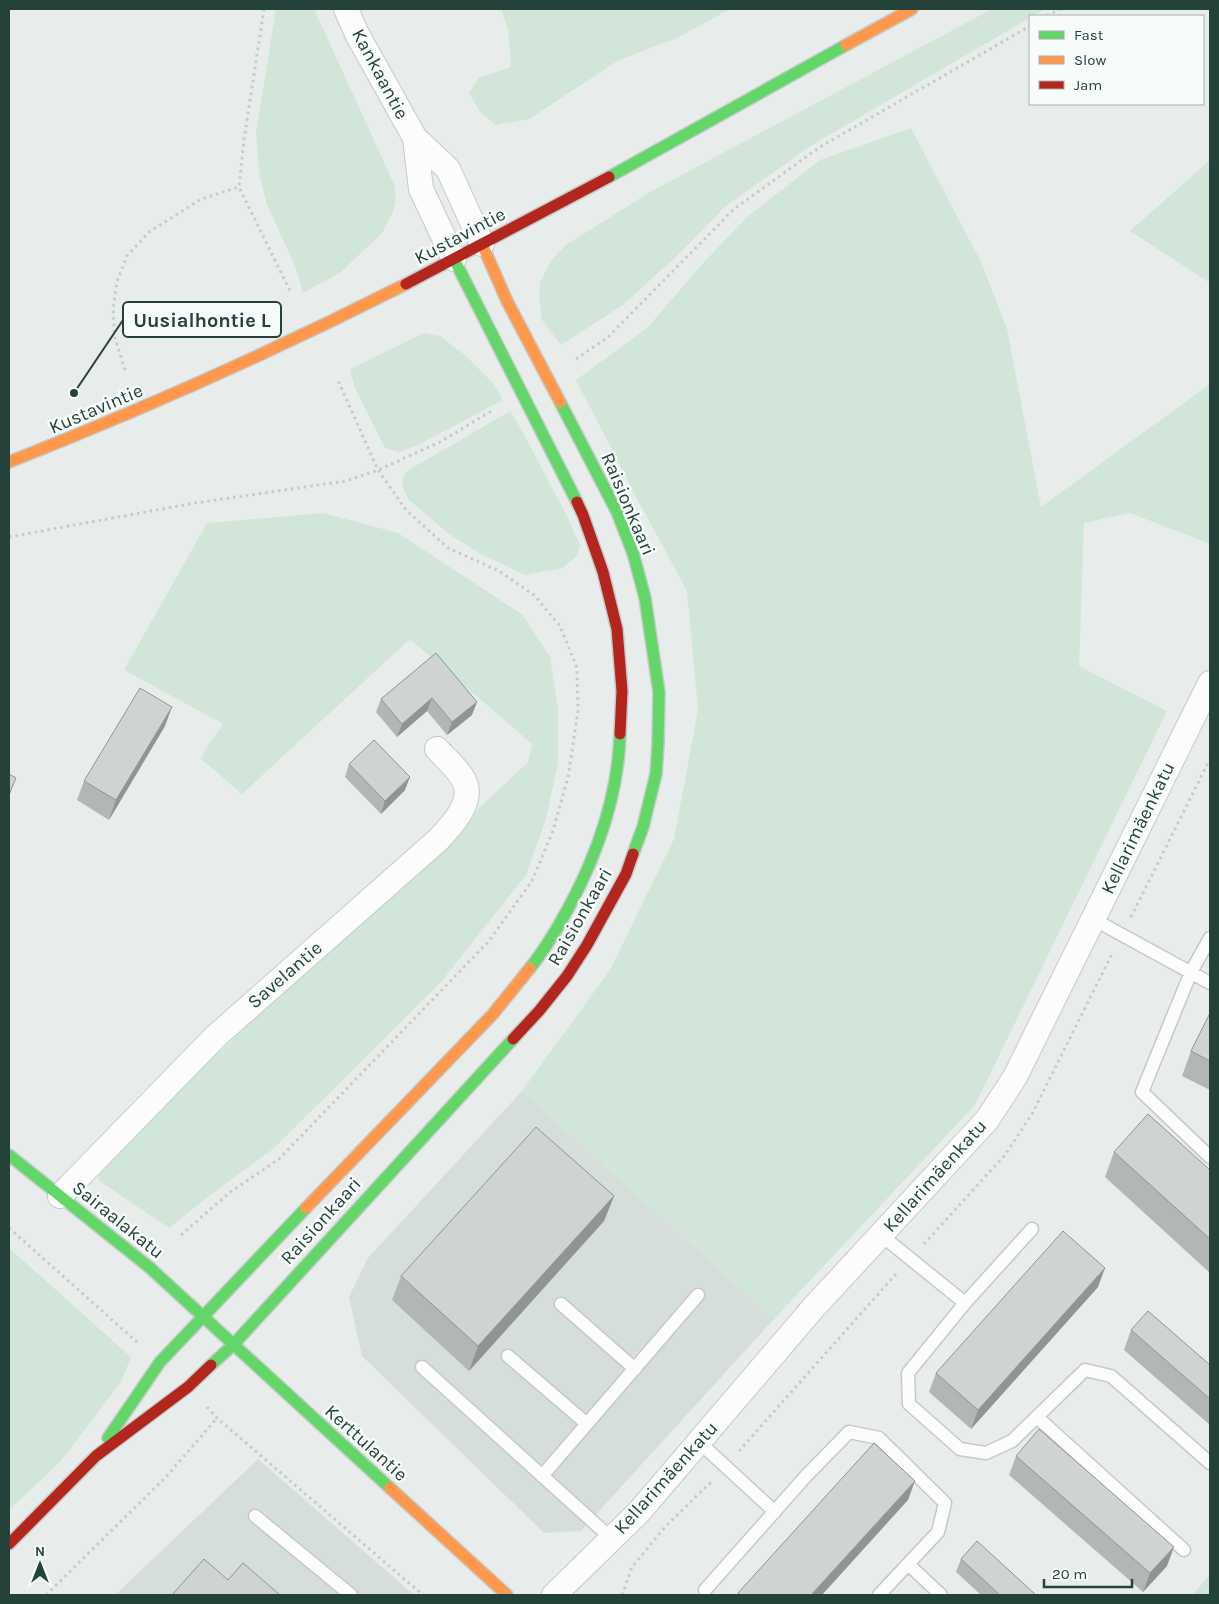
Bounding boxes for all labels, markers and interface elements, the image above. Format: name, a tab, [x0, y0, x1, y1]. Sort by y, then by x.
legend	[1029, 15, 1204, 105]
street label: Kankaantie	[347, 25, 413, 123]
text: Fast	[1074, 26, 1104, 44]
text: Slow	[1074, 51, 1106, 69]
text: Jam	[1074, 76, 1102, 94]
street label: Kustavintie	[411, 203, 509, 269]
callout: Uusialhontie L	[123, 302, 281, 337]
text: Uusialhontie L	[133, 309, 271, 332]
street label: Kustavintie	[46, 379, 146, 439]
street label: Raisionkaari	[596, 449, 660, 559]
street label: Kellarimäenkatu	[1097, 758, 1179, 898]
street label: Raisionkaari	[543, 864, 617, 970]
street label: Savelantie	[243, 937, 327, 1013]
street label: Kellarimäenkatu	[879, 1115, 991, 1237]
street label: Raisionkaari	[276, 1173, 366, 1269]
street label: Sairaalakatu	[68, 1177, 168, 1263]
street label: Kerttulantie	[320, 1400, 412, 1486]
street label: Kellarimäenkatu	[610, 1417, 722, 1539]
north arrow	[15, 1539, 65, 1589]
text: N	[35, 1543, 45, 1560]
scale bar	[1044, 1556, 1132, 1588]
text: 20 m	[1052, 1565, 1087, 1583]

